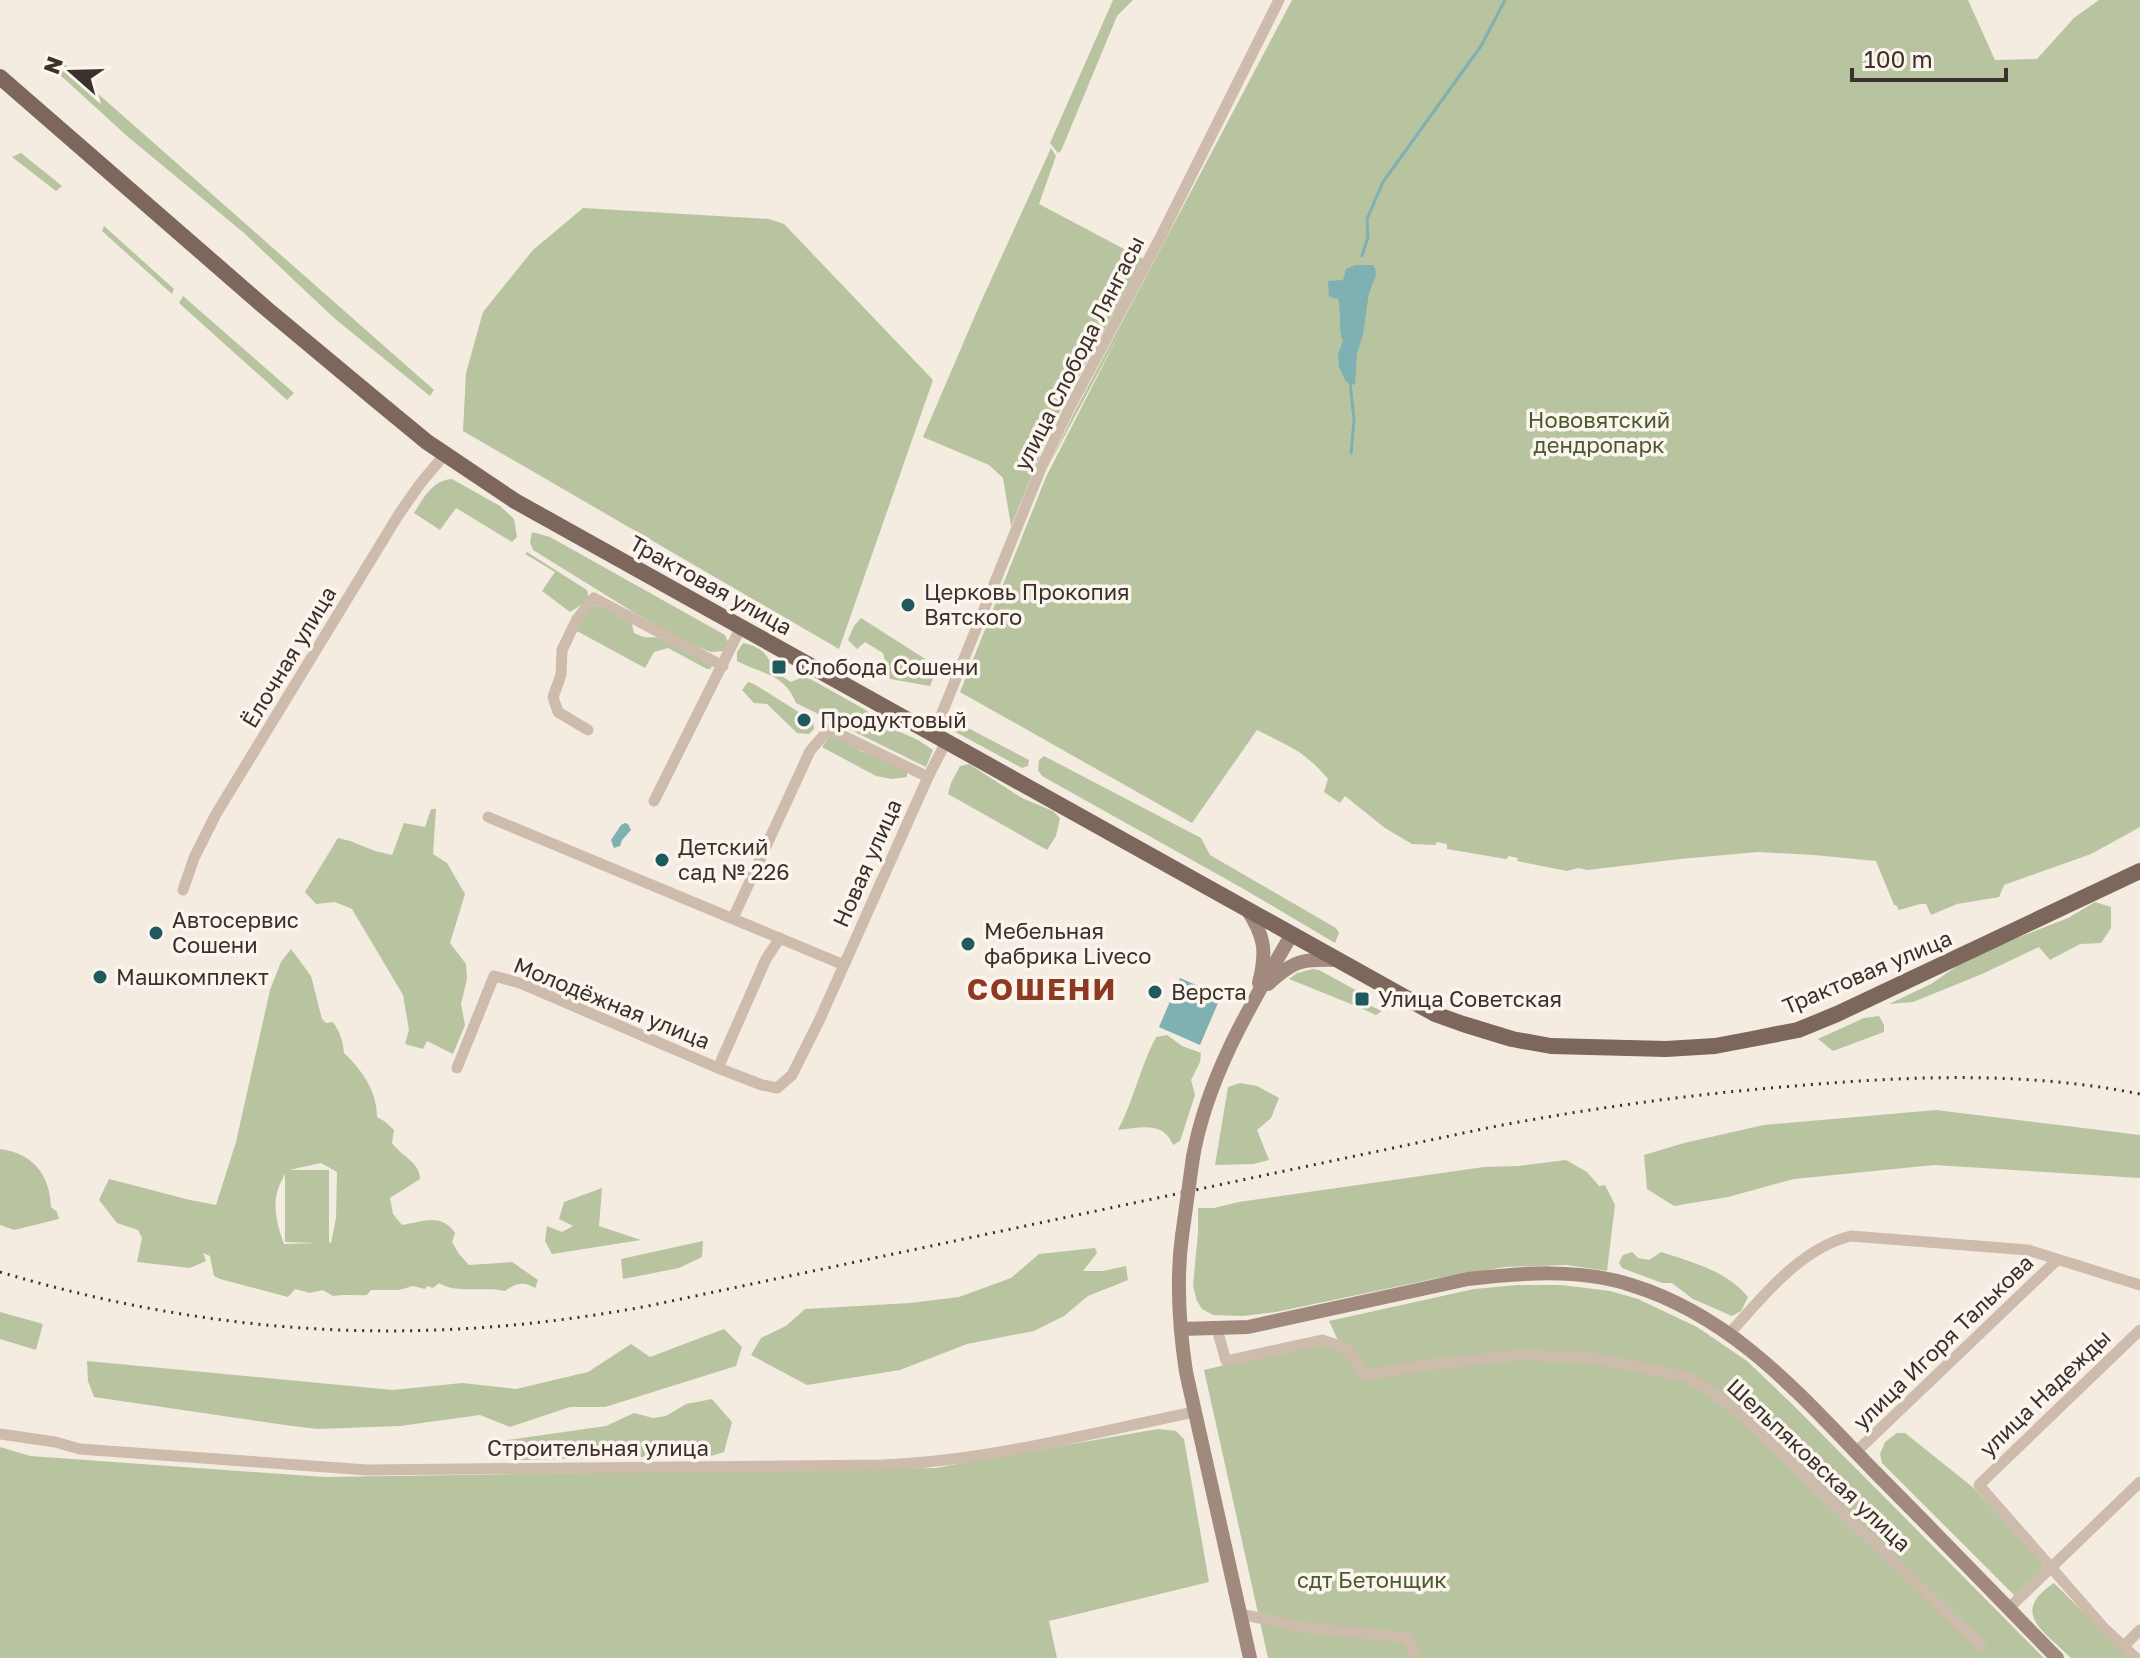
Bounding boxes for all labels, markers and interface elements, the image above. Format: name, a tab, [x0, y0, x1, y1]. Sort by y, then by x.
north arrow	[32, 32, 112, 112]
scale bar	[1852, 32, 2006, 82]
text: 100 m	[1864, 44, 1933, 73]
text: N	[37, 53, 68, 77]
street label: улица Слобода Лянгасы	[1008, 231, 1150, 475]
park label: Нововятский дендропарк	[1528, 406, 1670, 458]
street label: Трактовая улица	[625, 529, 797, 640]
place label: Церковь Прокопия Вятского	[924, 578, 1130, 630]
street label: Ёлочная улица	[236, 581, 341, 732]
marker: Церковь Прокопия Вятского	[899, 596, 917, 614]
place label: Слобода Сошени	[795, 653, 978, 680]
marker: Слобода Сошени	[770, 658, 788, 676]
place label: Продуктовый	[820, 706, 967, 733]
marker: Продуктовый	[795, 711, 813, 729]
street label: Новая улица	[826, 795, 907, 931]
place label: Детский сад № 226	[678, 833, 790, 885]
marker: Детский сад № 226	[653, 851, 671, 869]
place label: Автосервис Сошени	[172, 906, 299, 958]
place label: Мебельная фабрика Liveco	[984, 917, 1151, 969]
marker: Автосервис Сошени	[147, 924, 165, 942]
street label: Трактовая улица	[1778, 924, 1956, 1019]
marker: Мебельная фабрика Liveco	[959, 935, 977, 953]
street label: Молодёжная улица	[510, 951, 714, 1054]
place label: Машкомплект	[116, 963, 269, 990]
marker: Машкомплект	[91, 968, 109, 986]
district label: СОШЕНИ	[967, 971, 1117, 1007]
place label: Верста	[1171, 978, 1247, 1005]
marker: Верста	[1146, 983, 1164, 1001]
place label: Улица Советская	[1378, 985, 1562, 1012]
marker: Улица Советская	[1353, 990, 1371, 1008]
street label: улица Игоря Талькова	[1847, 1249, 2038, 1435]
street label: улица Надежды	[1973, 1323, 2116, 1462]
street label: Шельпяковская улица	[1722, 1373, 1917, 1557]
street label: Строительная улица	[487, 1434, 709, 1461]
park label: сдт Бетонщик	[1297, 1566, 1447, 1593]

